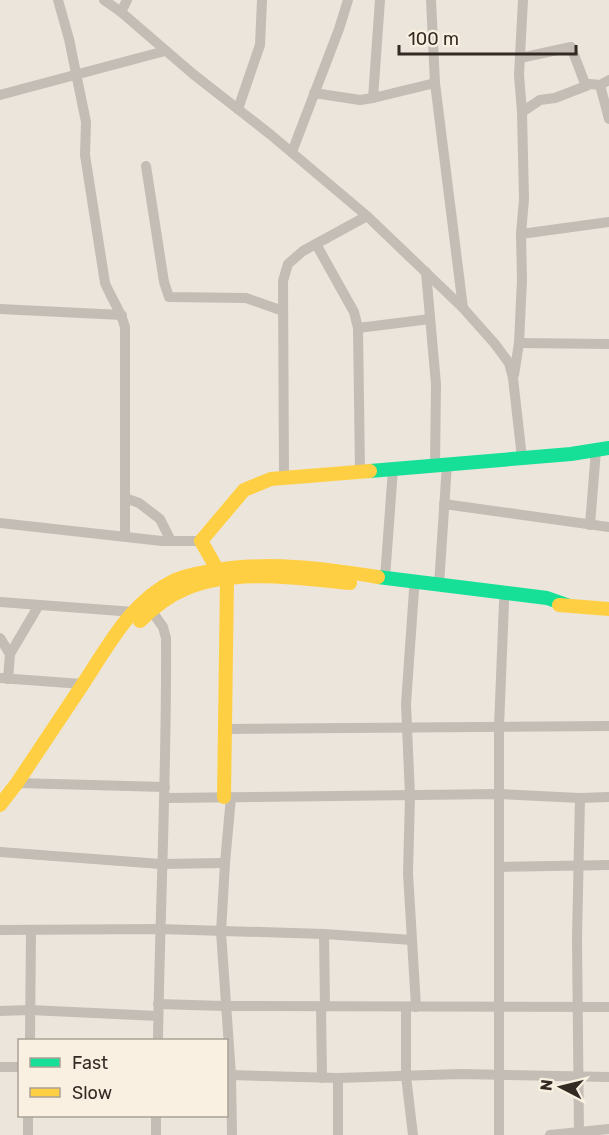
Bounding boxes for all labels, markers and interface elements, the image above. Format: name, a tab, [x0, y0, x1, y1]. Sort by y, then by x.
scale bar	[399, 18, 576, 56]
text: 100 m	[408, 28, 459, 50]
legend	[18, 1039, 228, 1117]
text: Fast	[72, 1052, 108, 1074]
north arrow	[531, 1057, 591, 1117]
text: N	[536, 1078, 557, 1092]
text: Slow	[72, 1082, 112, 1104]

